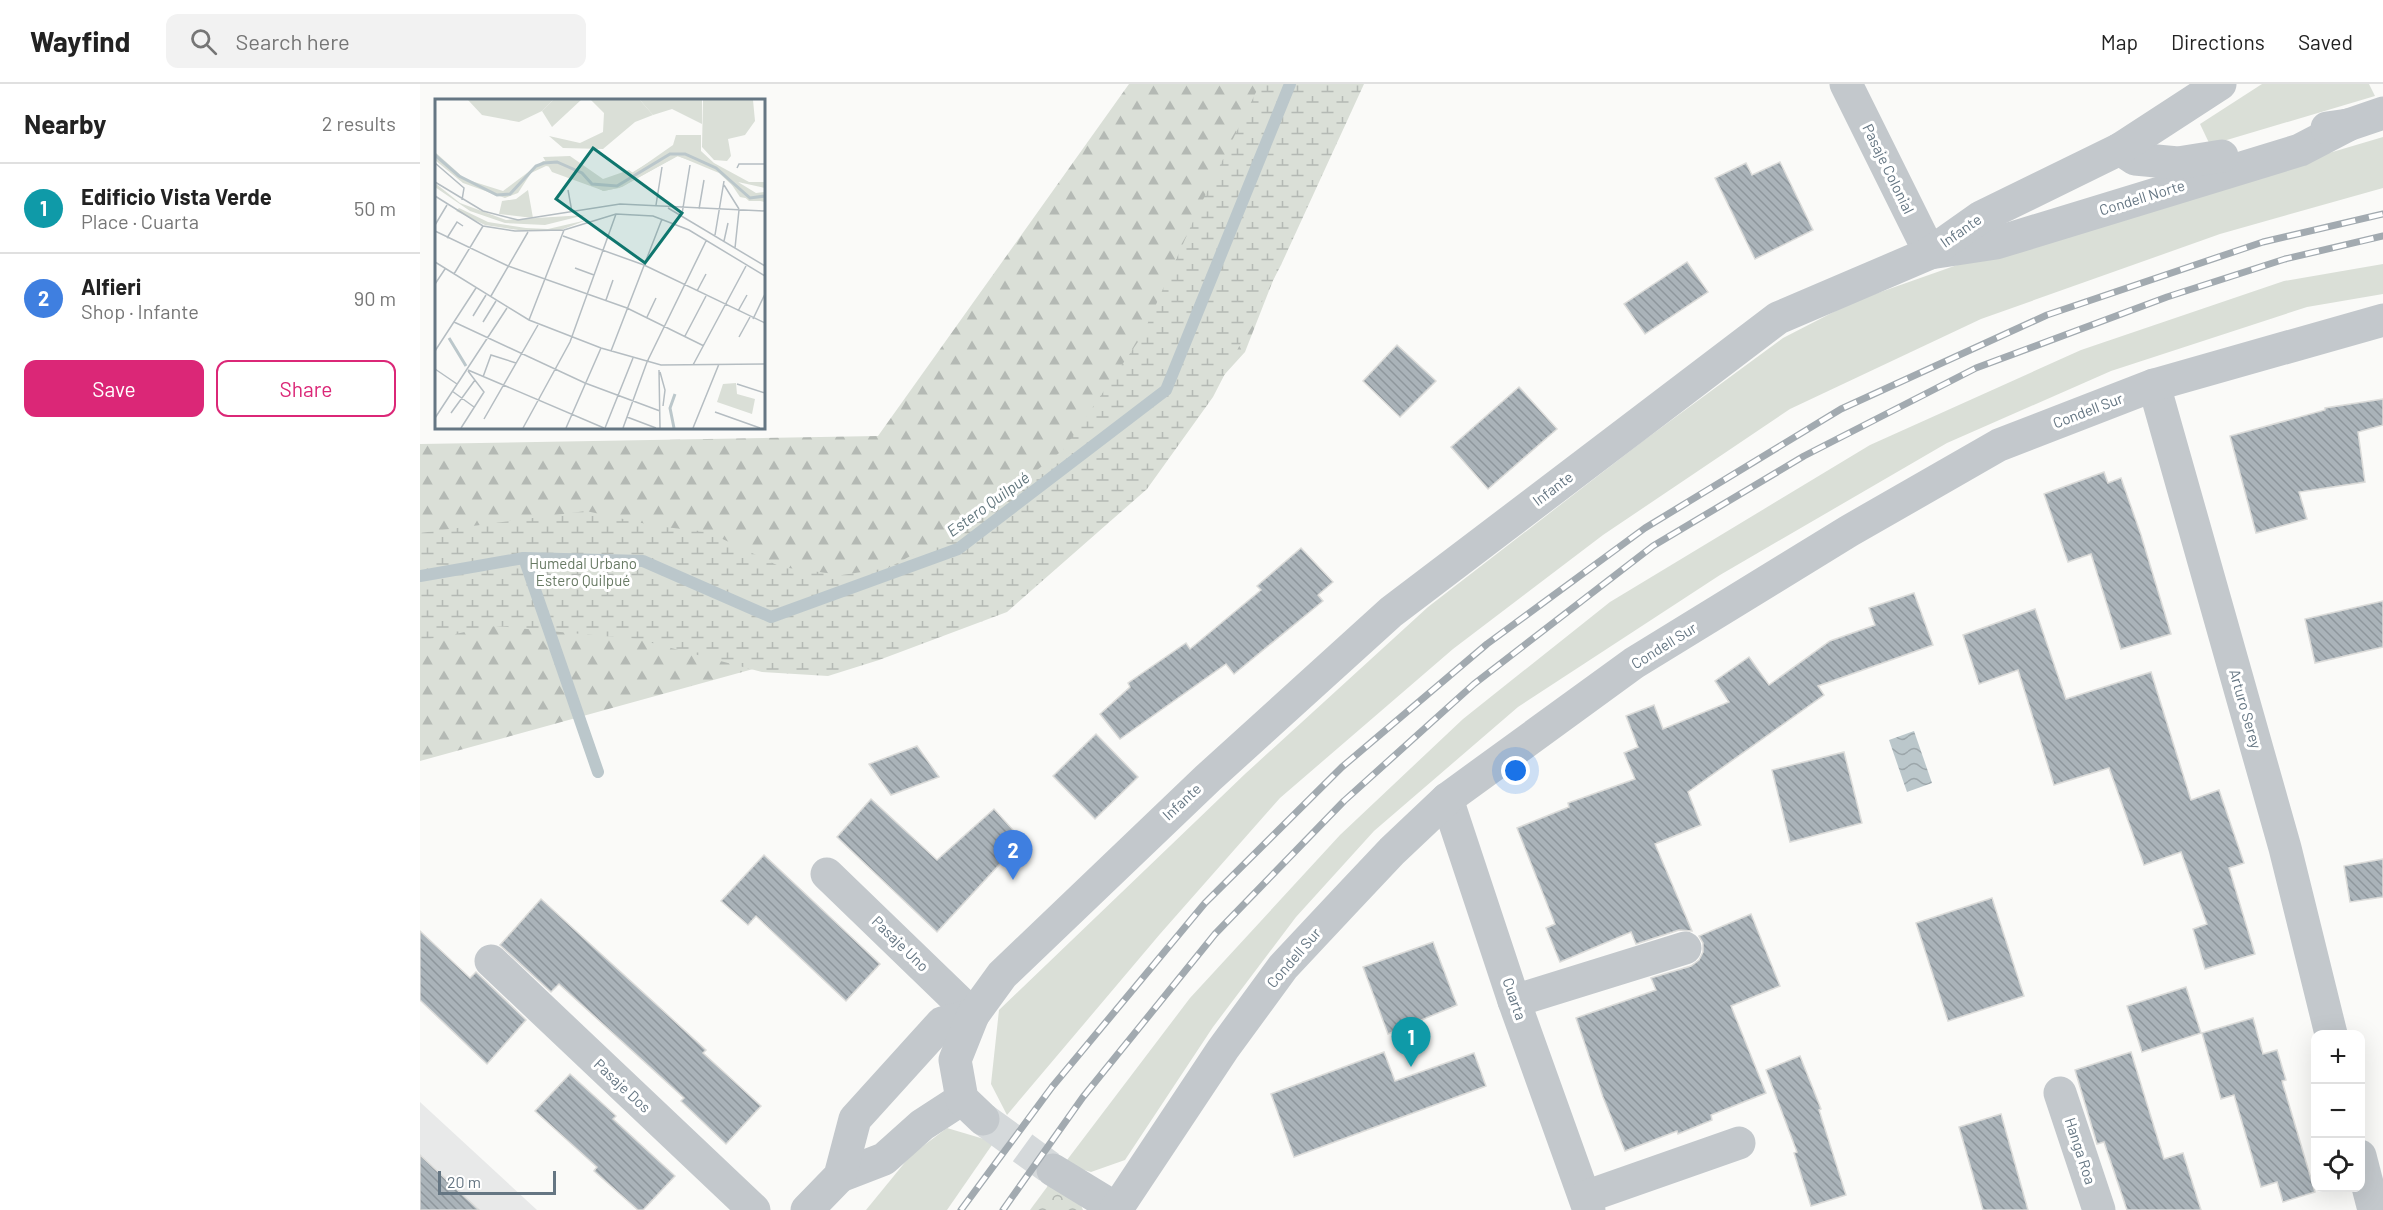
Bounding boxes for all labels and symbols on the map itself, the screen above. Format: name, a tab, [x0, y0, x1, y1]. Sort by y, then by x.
inset map	[435, 99, 765, 429]
street label: Pasaje Colonial	[1859, 121, 1918, 217]
street label: Condell Norte	[2097, 175, 2187, 219]
street label: Infante	[1936, 210, 1984, 251]
street label: Condell Sur	[2050, 388, 2126, 432]
water label: Estero Quilpué	[943, 467, 1033, 540]
street label: Infante	[1529, 467, 1576, 509]
park label: Humedal Urbano Estero Quilpué	[529, 554, 637, 589]
street label: Condell Sur	[1627, 618, 1700, 672]
street label: Arturo Serey	[2226, 667, 2266, 751]
your location	[1501, 756, 1530, 785]
street label: Infante	[1158, 779, 1204, 824]
pin: 2	[994, 830, 1032, 880]
street label: Pasaje Uno	[869, 912, 933, 975]
street label: Condell Sur	[1262, 923, 1325, 991]
street label: Cuarta	[1499, 975, 1531, 1022]
pin: 1	[1392, 1018, 1430, 1067]
street label: Pasaje Dos	[591, 1055, 655, 1116]
street label: Hanga Roa	[2062, 1115, 2100, 1186]
scale bar	[438, 1168, 556, 1196]

